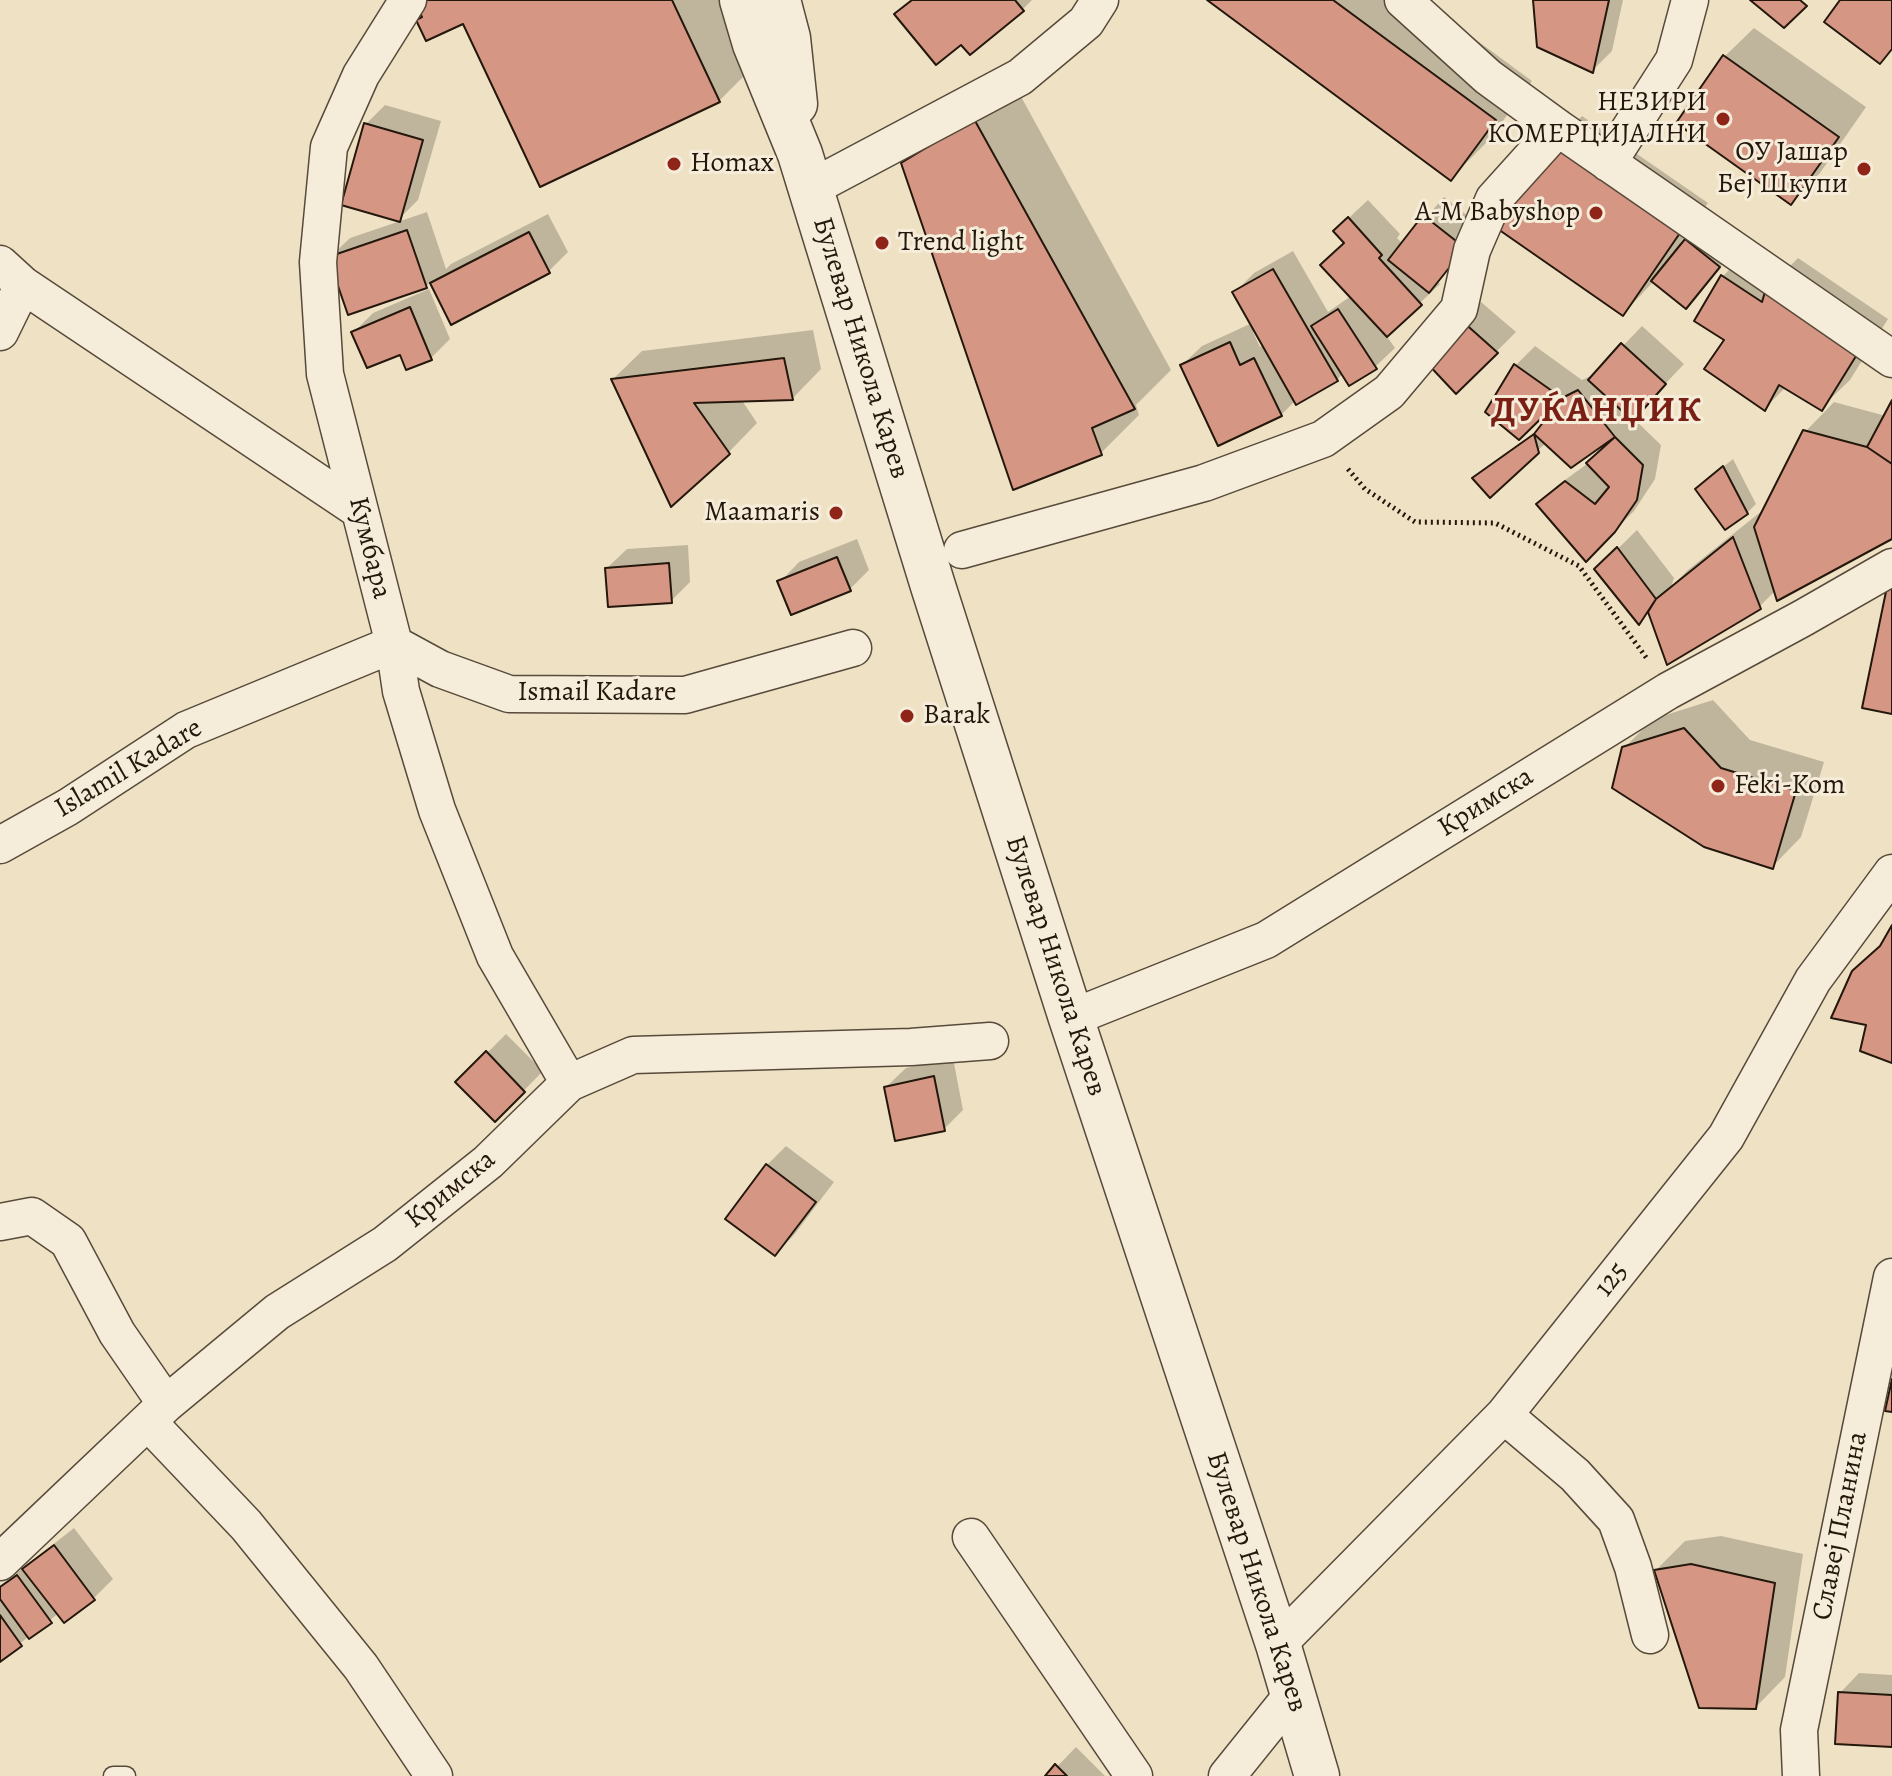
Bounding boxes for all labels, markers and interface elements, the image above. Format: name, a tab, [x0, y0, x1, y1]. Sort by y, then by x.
place label: НЕЗИРИ КОМЕРЦИЈАЛНИ	[1487, 86, 1707, 152]
marker: НЕЗИРИ КОМЕРЦИЈАЛНИ	[1714, 110, 1732, 128]
place label: ОУ Јашар Беј Шкупи	[1717, 136, 1848, 202]
place label: Homax	[690, 147, 774, 181]
marker: Homax	[665, 155, 683, 173]
marker: ОУ Јашар Беј Шкупи	[1855, 160, 1873, 178]
place label: A-M Babyshop	[1415, 196, 1580, 230]
marker: A-M Babyshop	[1587, 204, 1605, 222]
street label: Булевар Никола Карев	[804, 213, 916, 483]
place label: Trend light	[898, 226, 1024, 260]
marker: Trend light	[873, 234, 891, 252]
district label: ДУЌАНЏИК	[1491, 390, 1703, 434]
street label: Кумбара	[340, 494, 398, 602]
place label: Maamaris	[704, 496, 820, 530]
marker: Maamaris	[827, 504, 845, 522]
street label: Ismail Kadare	[518, 676, 676, 710]
place label: Barak	[923, 699, 990, 733]
marker: Barak	[898, 707, 916, 725]
street label: Islamil Kadare	[49, 712, 209, 826]
street label: Кримска	[1432, 761, 1540, 845]
place label: Feki-Kom	[1734, 769, 1845, 803]
marker: Feki-Kom	[1709, 777, 1727, 795]
street label: Булевар Никола Карев	[997, 832, 1113, 1100]
street label: Кримска	[399, 1144, 503, 1236]
street label: 125	[1588, 1256, 1636, 1304]
street label: Славеј Планина	[1806, 1429, 1876, 1623]
street label: Булевар Никола Карев	[1198, 1448, 1314, 1716]

